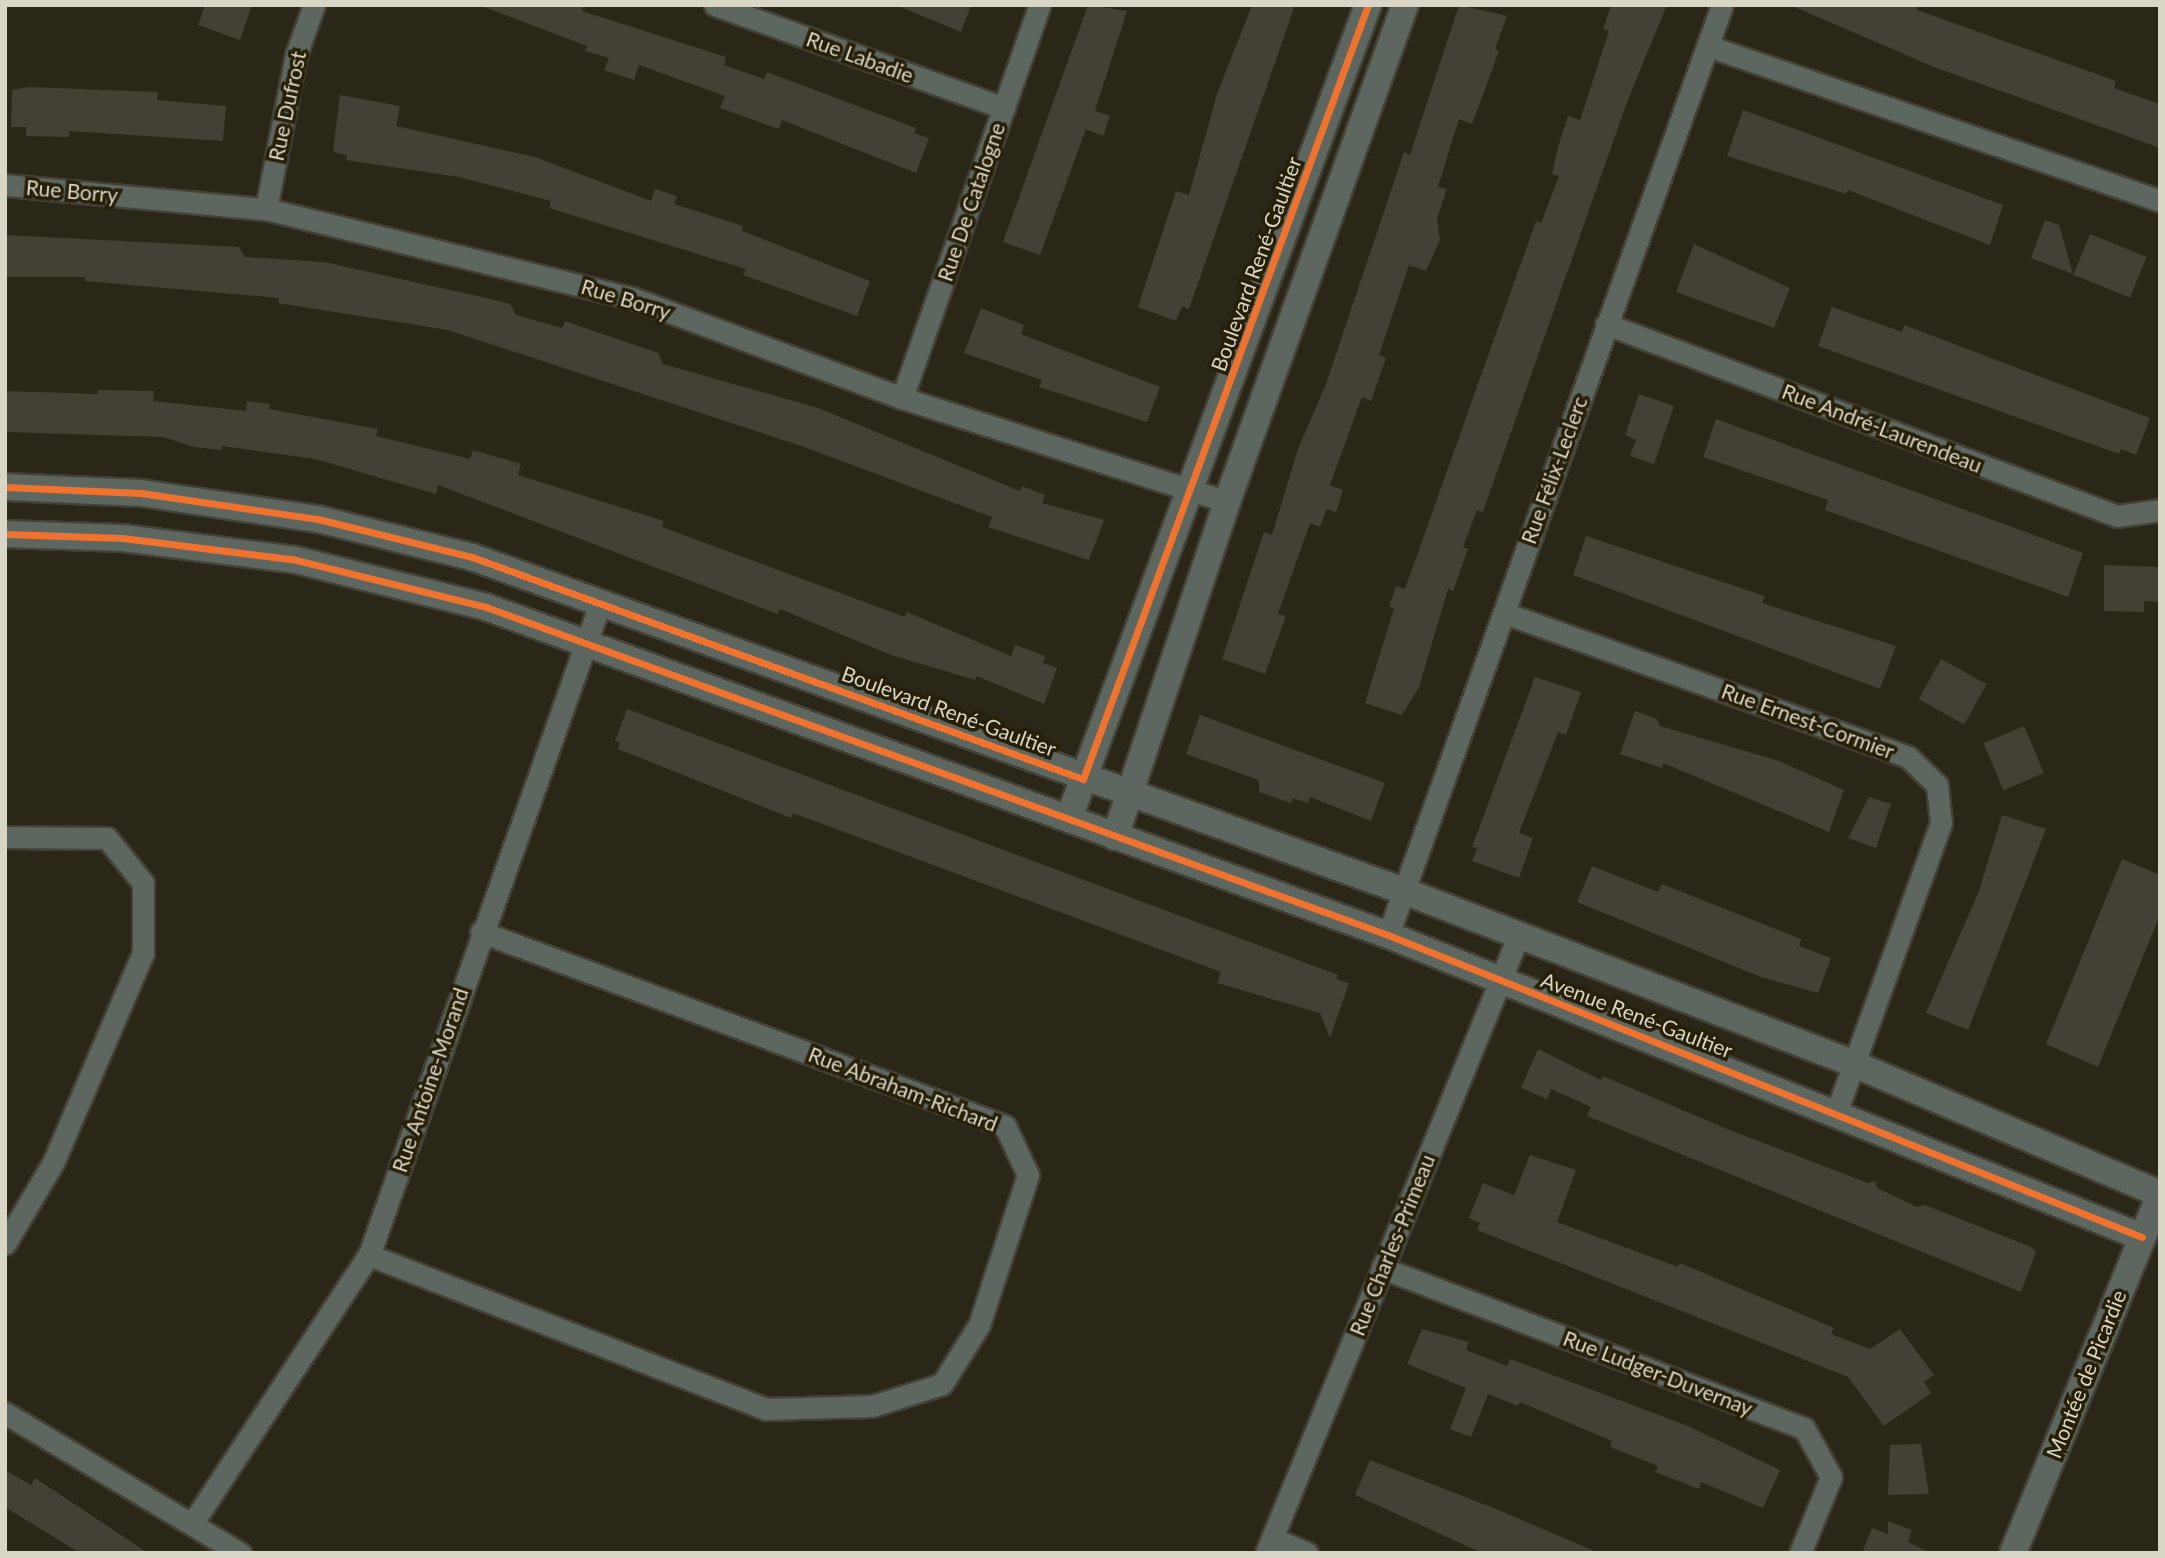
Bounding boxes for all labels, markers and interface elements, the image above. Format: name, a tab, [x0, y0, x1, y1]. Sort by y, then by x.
street label: Rue Labadie	[803, 26, 917, 88]
street label: Rue Dufrost	[263, 49, 311, 163]
street label: Rue De Catalogne	[932, 119, 1010, 285]
street label: Boulevard René-Gaultier	[1205, 153, 1307, 375]
street label: Rue Borry	[25, 174, 119, 208]
street label: Rue Borry	[578, 273, 674, 325]
street label: Rue André-Laurendeau	[1778, 378, 1986, 478]
street label: Rue Félix-Leclerc	[1516, 393, 1592, 547]
street label: Boulevard René-Gaultier	[838, 660, 1060, 762]
street label: Rue Ernest-Cormier	[1718, 678, 1898, 764]
street label: Avenue René-Gaultier	[1538, 967, 1736, 1063]
street label: Rue Antoine-Morand	[386, 984, 474, 1176]
street label: Rue Abraham-Richard	[805, 1041, 1001, 1137]
street label: Rue Charles-Primeau	[1344, 1151, 1440, 1339]
street label: Montée de Picardie	[2041, 1286, 2131, 1462]
street label: Rue Ludger-Duvernay	[1560, 1325, 1756, 1421]

